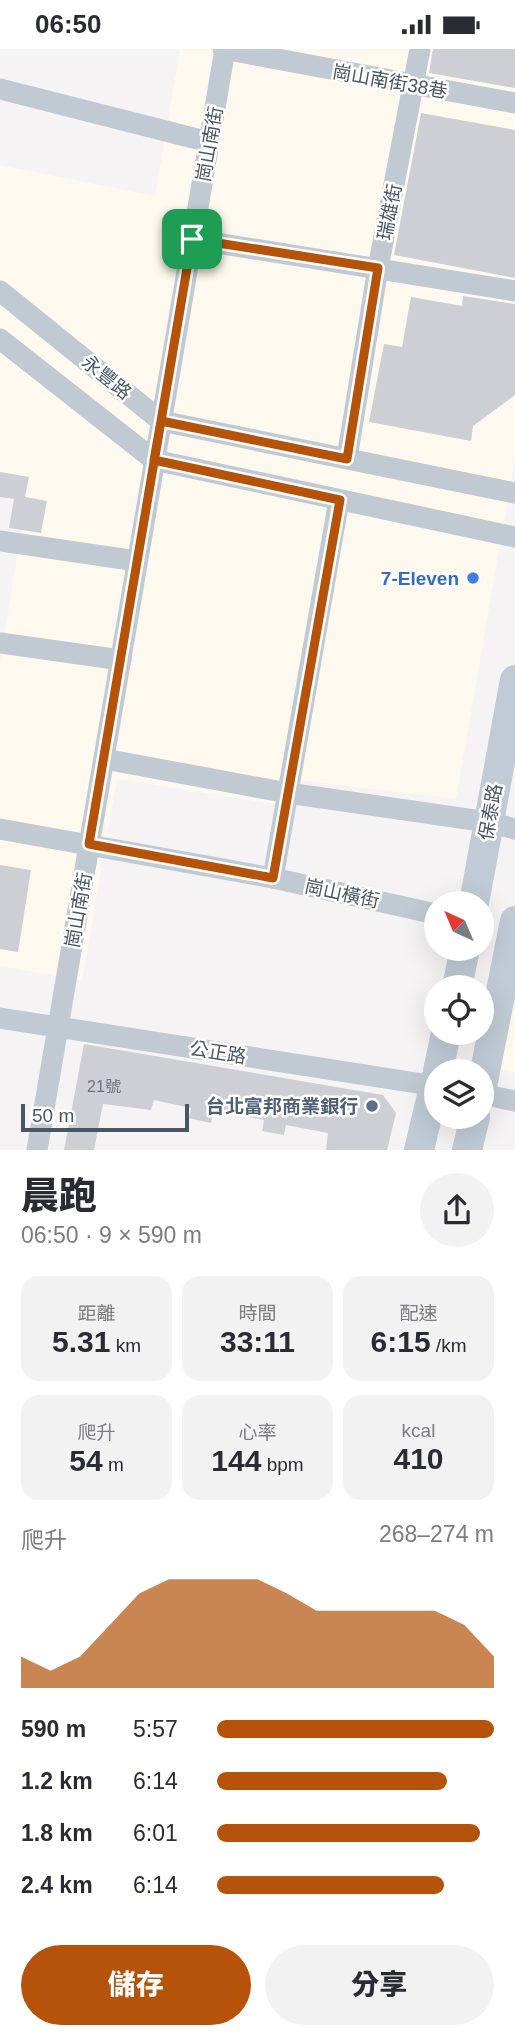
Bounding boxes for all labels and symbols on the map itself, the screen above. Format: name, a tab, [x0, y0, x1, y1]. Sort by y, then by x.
street label: 崗山南街38巷	[331, 61, 449, 102]
street label: 崗山南街	[193, 105, 226, 183]
street label: 瑞雄街	[374, 182, 405, 242]
pin	[162, 209, 222, 269]
street label: 永豐路	[78, 351, 135, 403]
place label: 7-Eleven	[381, 568, 459, 589]
marker: 7-Eleven	[465, 570, 481, 586]
street label: 保泰路	[475, 782, 506, 842]
street label: 崗山南街	[62, 871, 95, 949]
street label: 崗山橫街	[303, 875, 381, 912]
north arrow	[424, 891, 494, 961]
street label: 公正路	[188, 1038, 248, 1067]
house number: 21號	[87, 1078, 121, 1095]
place label: 台北富邦商業銀行	[206, 1096, 358, 1117]
marker: 台北富邦商業銀行	[364, 1098, 380, 1114]
scale bar	[21, 1101, 189, 1133]

